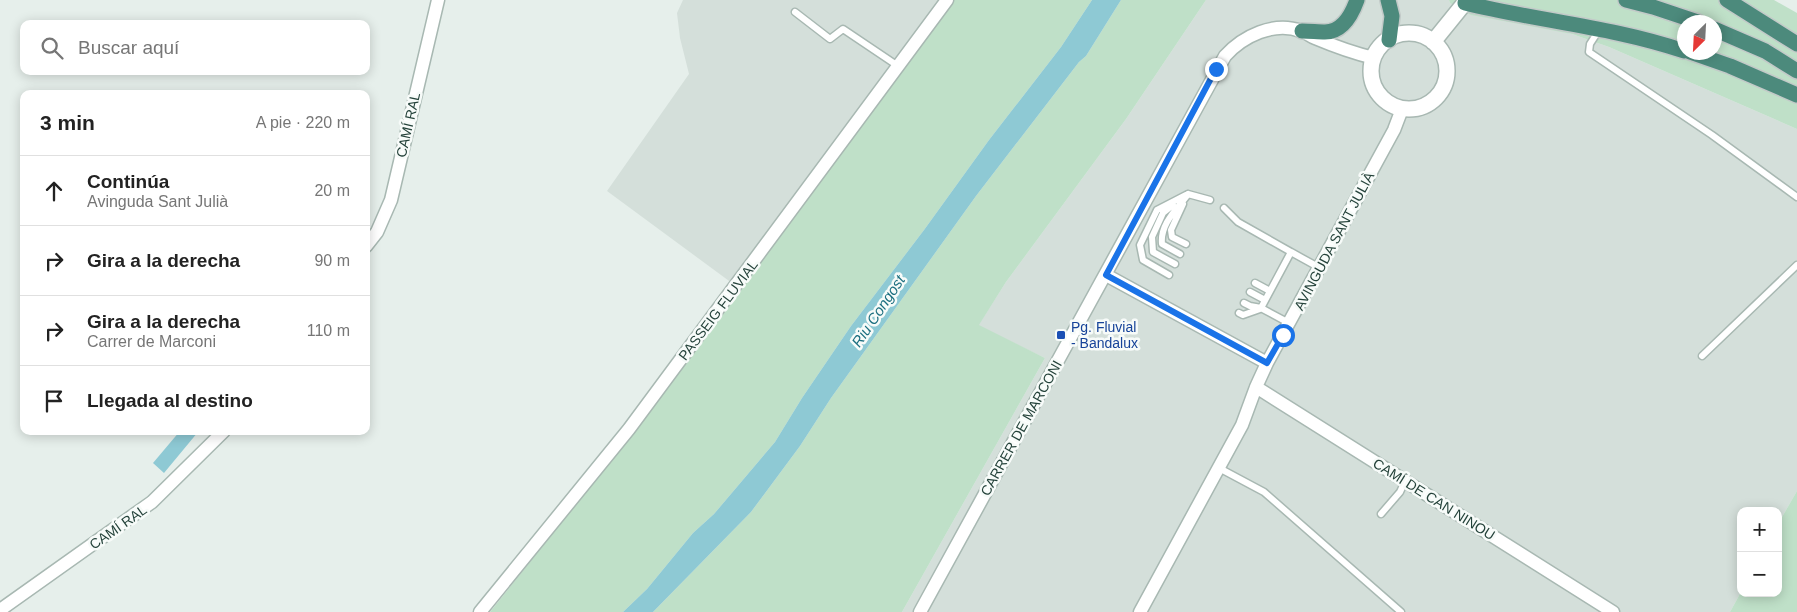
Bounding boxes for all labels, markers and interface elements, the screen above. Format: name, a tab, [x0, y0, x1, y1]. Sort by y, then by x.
north arrow	[1677, 15, 1722, 60]
search box	[20, 20, 370, 75]
icon: search	[38, 34, 66, 62]
text: Buscar aquí	[78, 37, 179, 58]
route end	[1205, 58, 1228, 81]
street label: CAMÍ RAL	[393, 91, 423, 159]
text: 3 min	[40, 111, 95, 134]
text: A pie · 220 m	[256, 114, 350, 131]
street label: AVINGUDA SANT JULIÀ	[1291, 169, 1378, 313]
text: Continúa	[87, 171, 169, 192]
icon: ahead	[40, 177, 68, 205]
text: 20 m	[314, 182, 350, 199]
text: Avinguda Sant Julià	[87, 193, 228, 210]
icon: right	[40, 247, 68, 275]
text: Gira a la derecha	[87, 250, 240, 271]
text: 90 m	[314, 252, 350, 269]
street label: PASSEIG FLUVIAL	[675, 257, 761, 363]
water label: Riu Congost	[848, 271, 909, 350]
text: Gira a la derecha	[87, 311, 240, 332]
icon: right	[40, 317, 68, 345]
place label: Pg. Fluvial - Bandalux	[1071, 319, 1138, 351]
text: 110 m	[307, 322, 350, 339]
route start	[1272, 324, 1295, 347]
marker: Pg. Fluvial - Bandalux	[1055, 329, 1067, 341]
text: Carrer de Marconi	[87, 333, 216, 350]
street label: CARRER DE MARCONI	[977, 357, 1065, 499]
icon: arrive	[40, 387, 68, 415]
text: Llegada al destino	[87, 390, 253, 411]
street label: CAMÍ DE CAN NINOU	[1370, 455, 1498, 543]
street label: CAMÍ RAL	[86, 501, 150, 553]
map controls	[1737, 507, 1782, 597]
button: +	[1737, 507, 1782, 552]
button: −	[1737, 552, 1782, 597]

